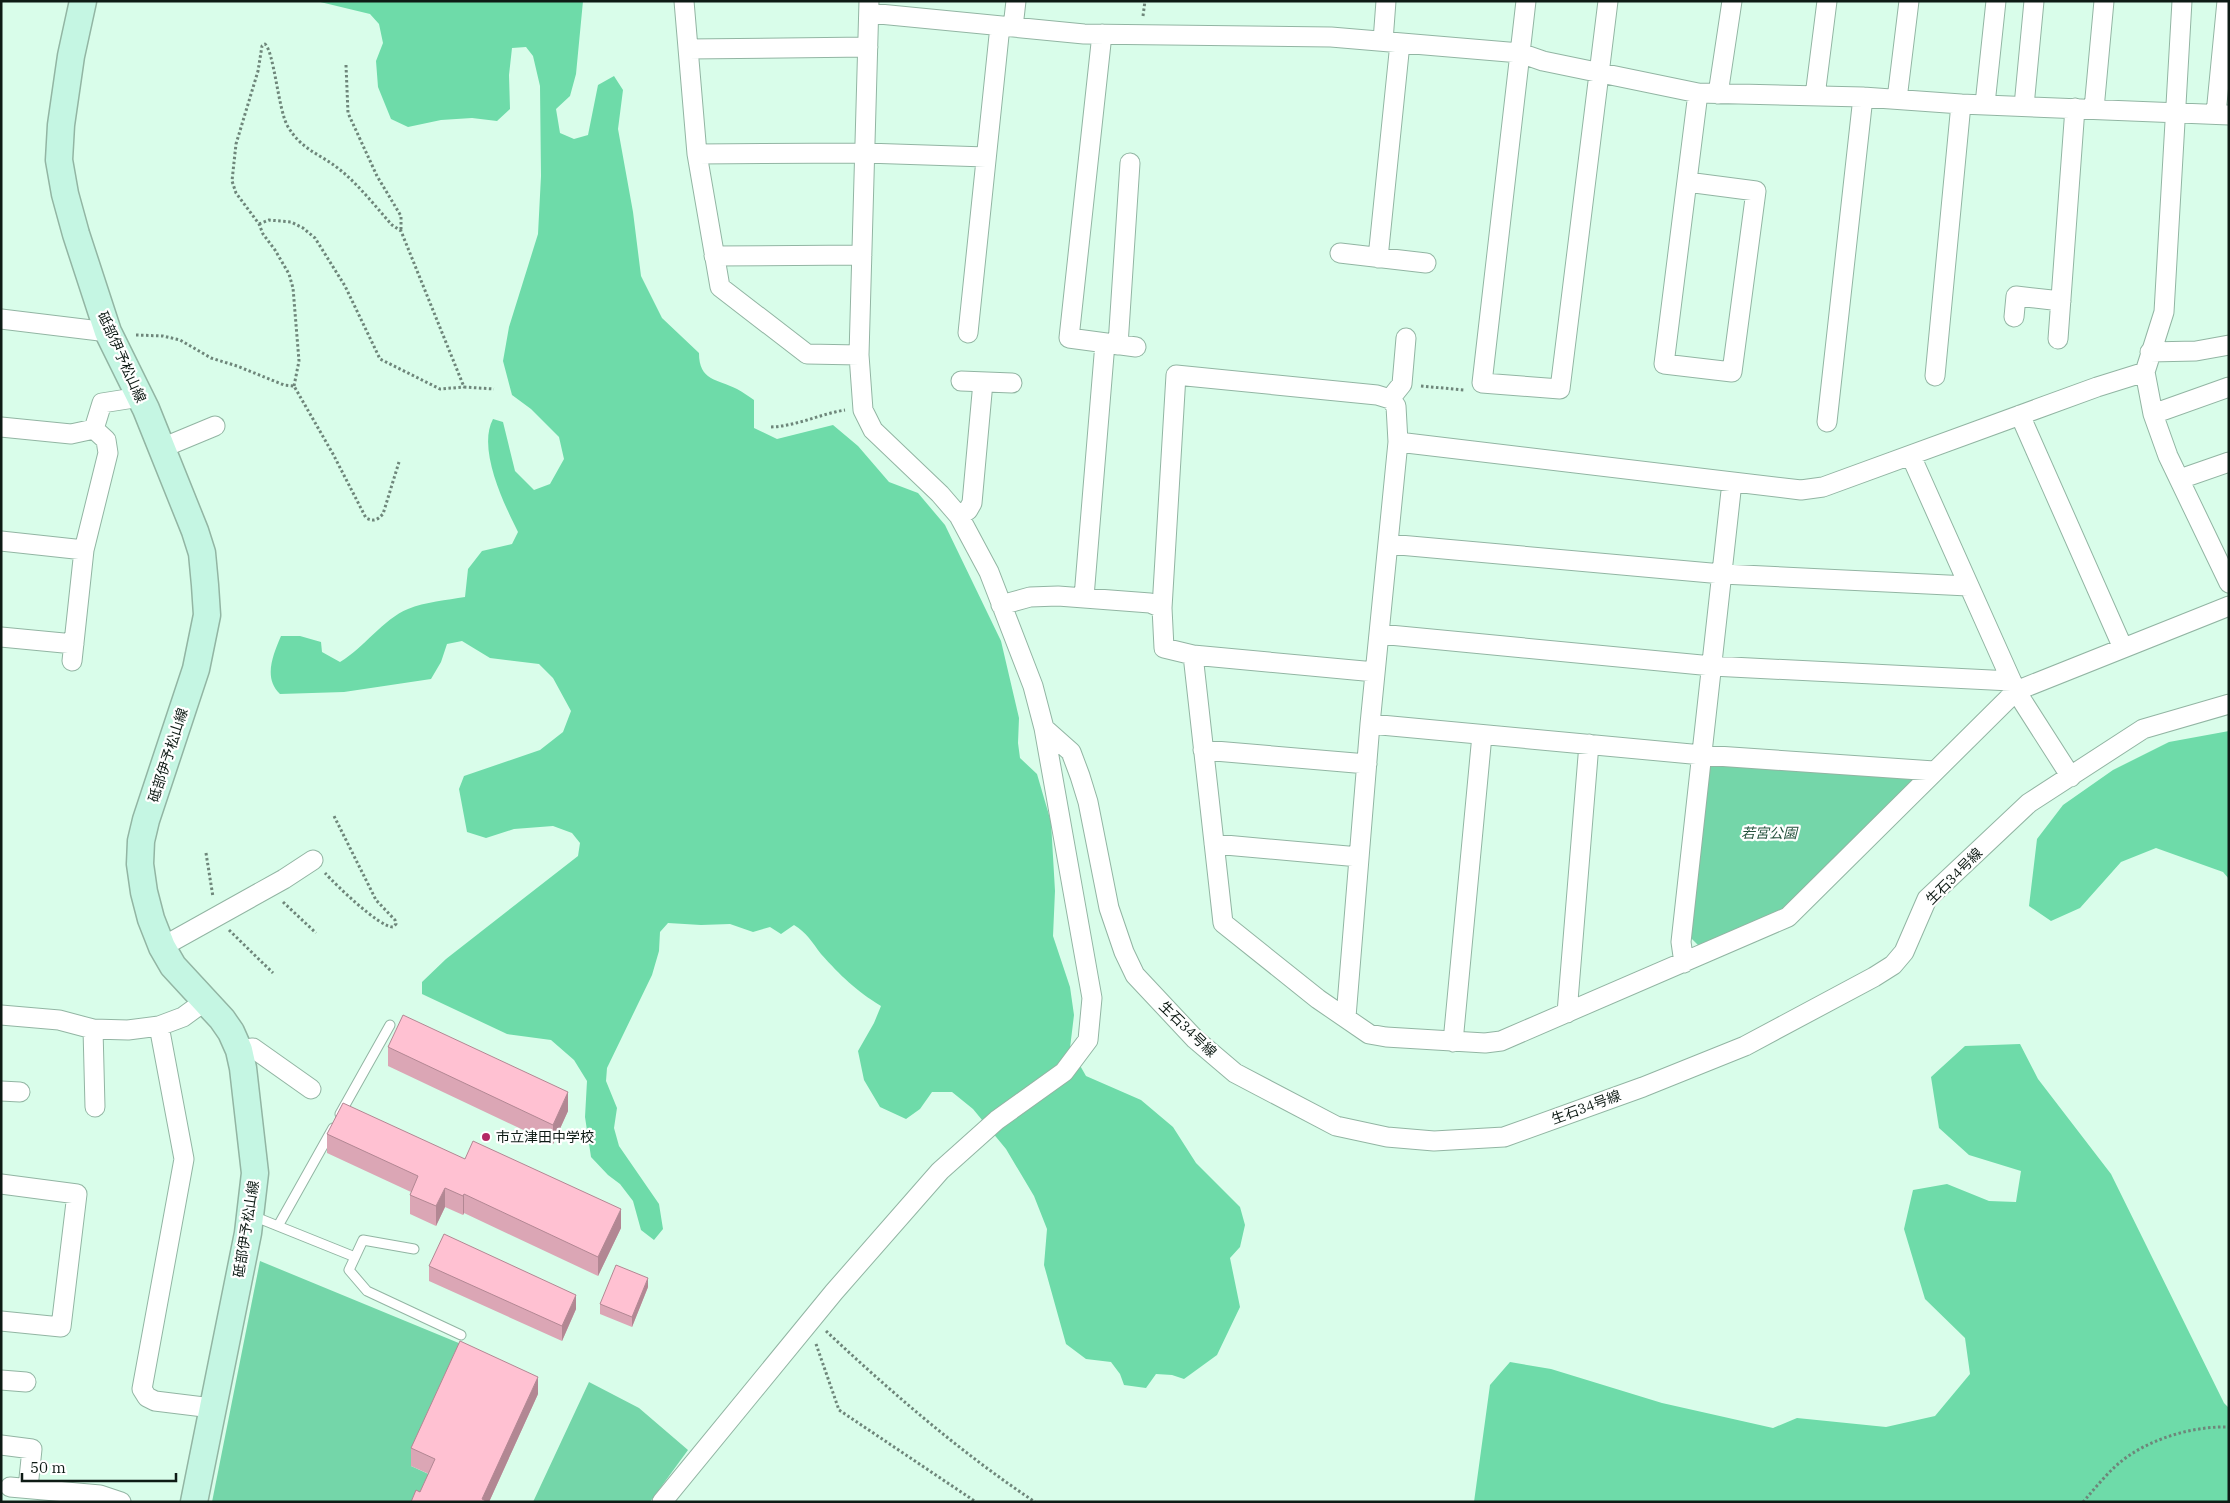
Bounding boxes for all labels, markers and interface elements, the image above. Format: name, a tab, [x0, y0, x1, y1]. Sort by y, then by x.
street label: 砥部伊予松山線	[94, 309, 150, 405]
street label: 砥部伊予松山線	[144, 706, 192, 804]
park label: 若宮公園	[1741, 824, 1799, 842]
street label: 生石34号線	[1922, 844, 1986, 908]
street label: 生石34号線	[1156, 997, 1220, 1061]
street label: 生石34号線	[1549, 1086, 1623, 1128]
place label: 市立津田中学校	[496, 1128, 594, 1146]
marker: 市立津田中学校	[480, 1131, 492, 1143]
street label: 砥部伊予松山線	[229, 1179, 263, 1279]
scale bar	[22, 1450, 176, 1482]
text: 50 m	[30, 1458, 66, 1477]

